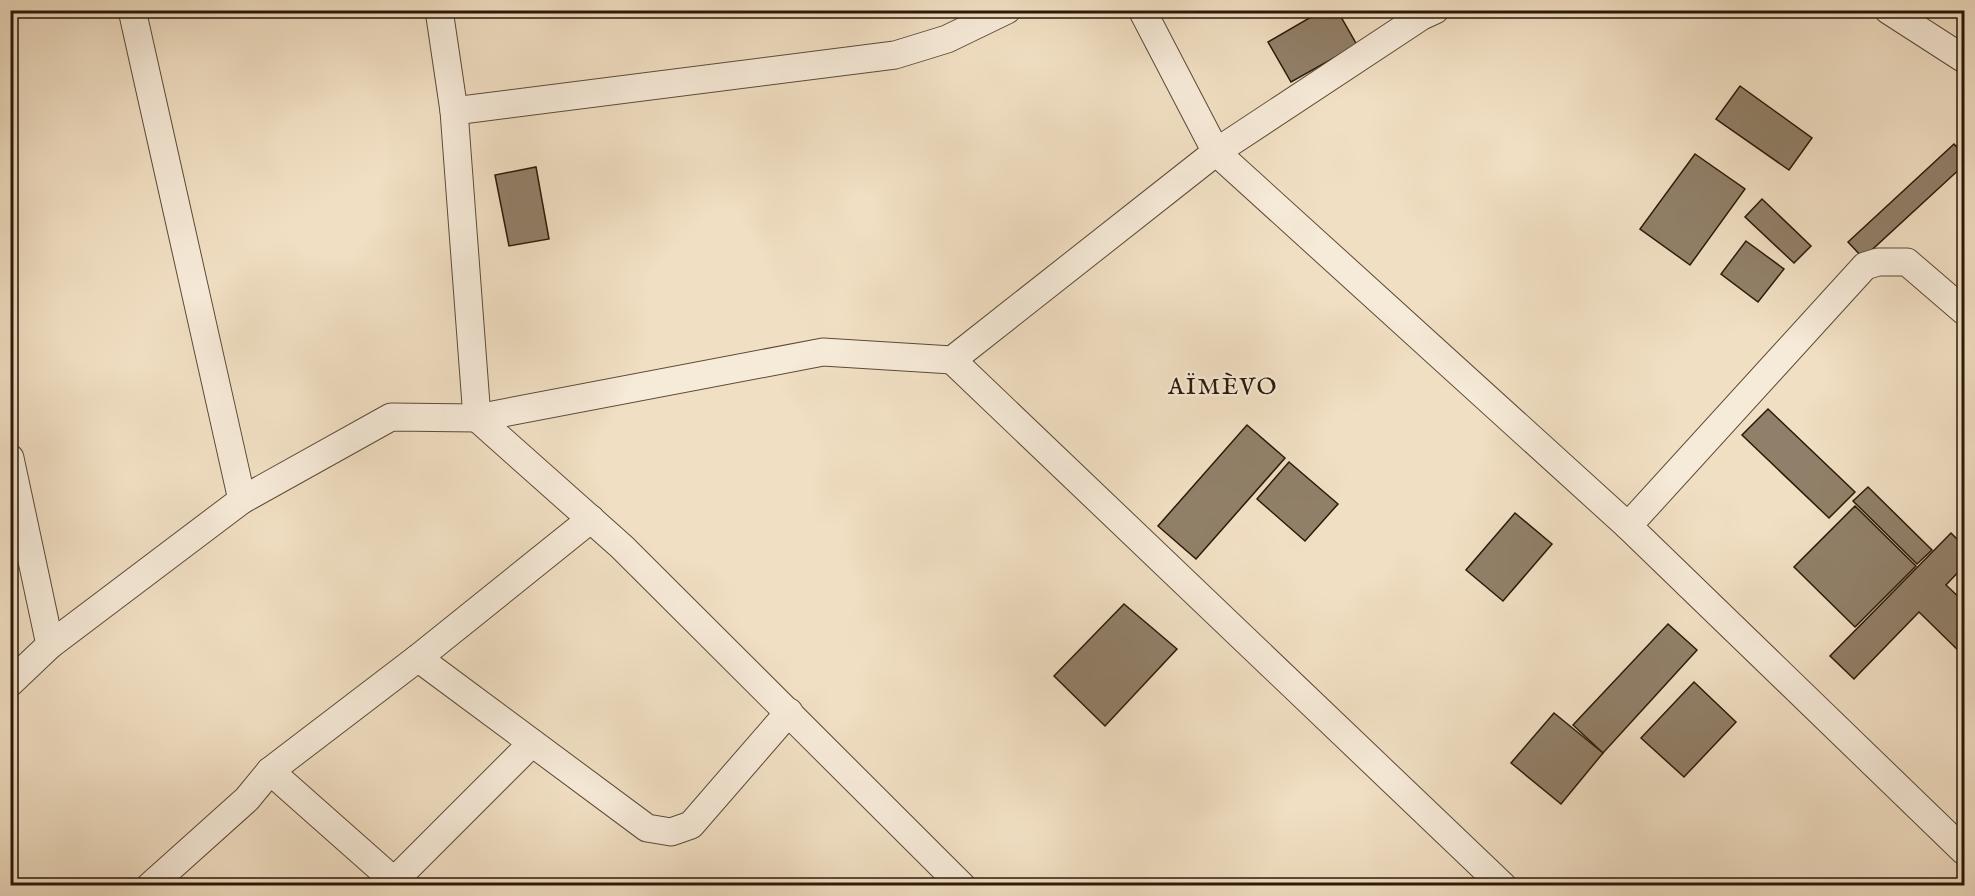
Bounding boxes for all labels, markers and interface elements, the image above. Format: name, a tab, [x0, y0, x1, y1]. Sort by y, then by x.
district label: AÏMÈVO	[1167, 372, 1278, 403]

